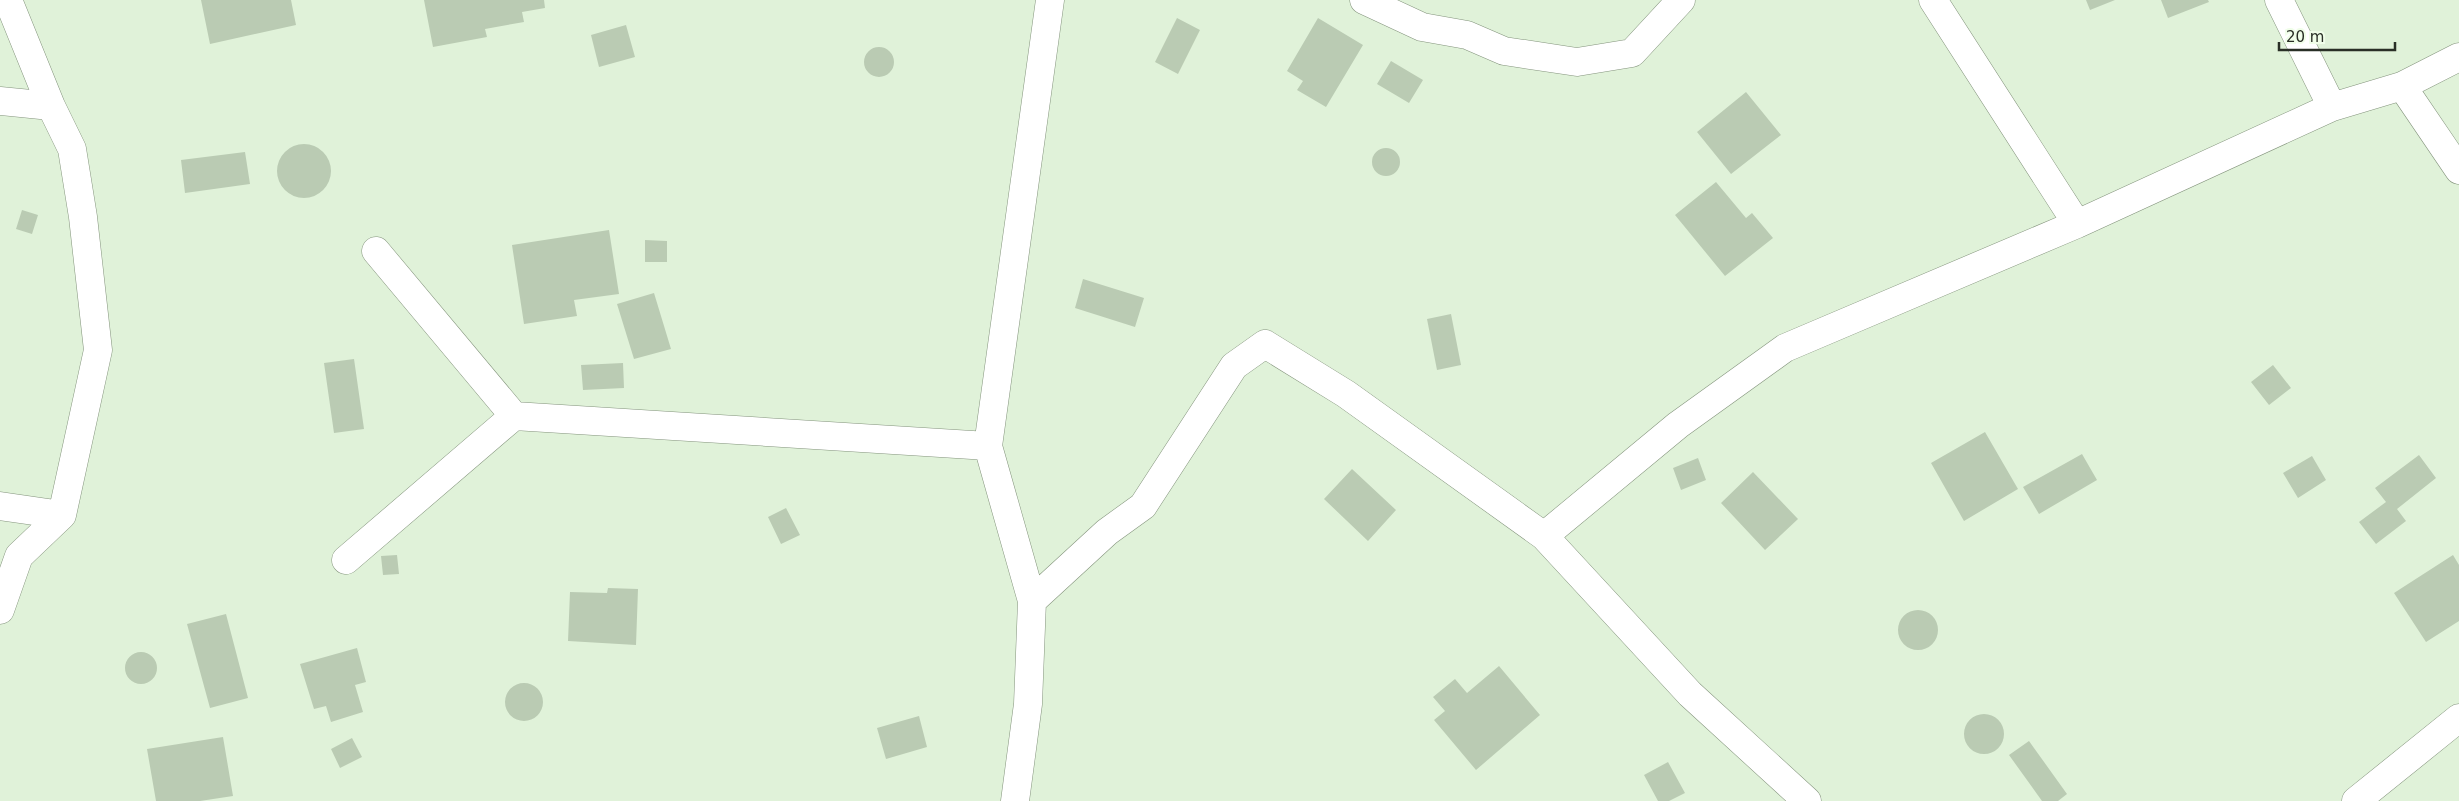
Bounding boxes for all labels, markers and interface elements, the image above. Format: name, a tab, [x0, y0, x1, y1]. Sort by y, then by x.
scale bar	[2279, 20, 2395, 52]
text: 20 m	[2286, 28, 2324, 46]

